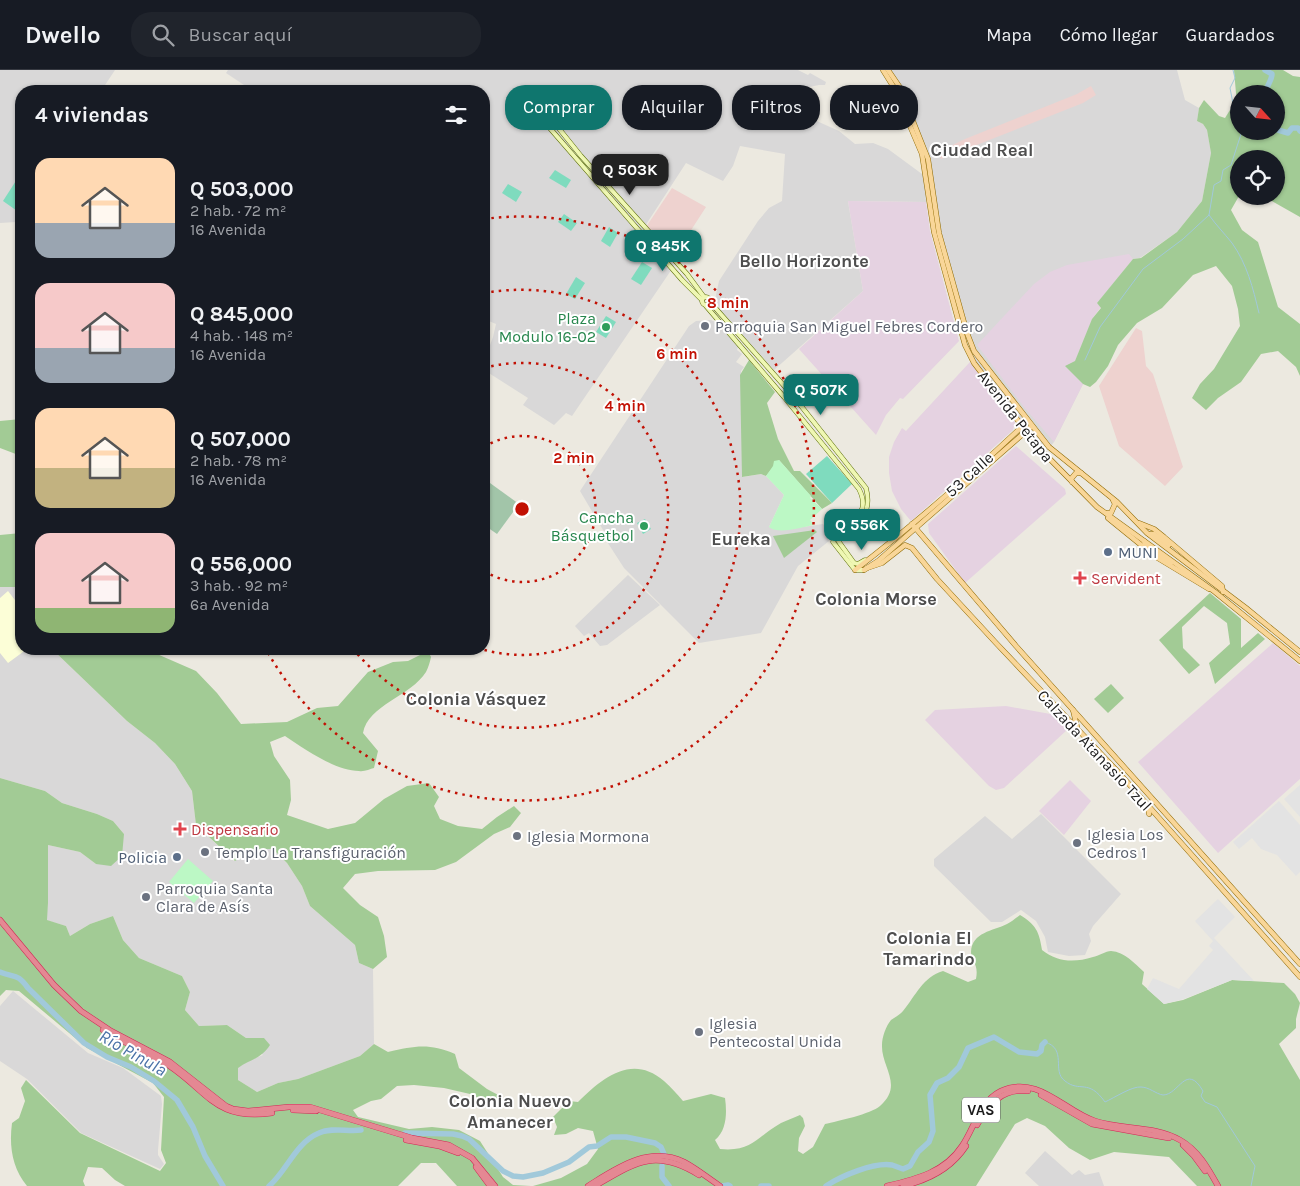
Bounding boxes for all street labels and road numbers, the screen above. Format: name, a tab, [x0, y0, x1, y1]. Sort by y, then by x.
street label: Avenida Petapa	[974, 366, 1057, 466]
street label: 53 Calle	[941, 448, 997, 501]
street label: Calzada Atanasio Tzul	[1034, 686, 1156, 815]
road number: VAS	[962, 1098, 1000, 1122]

